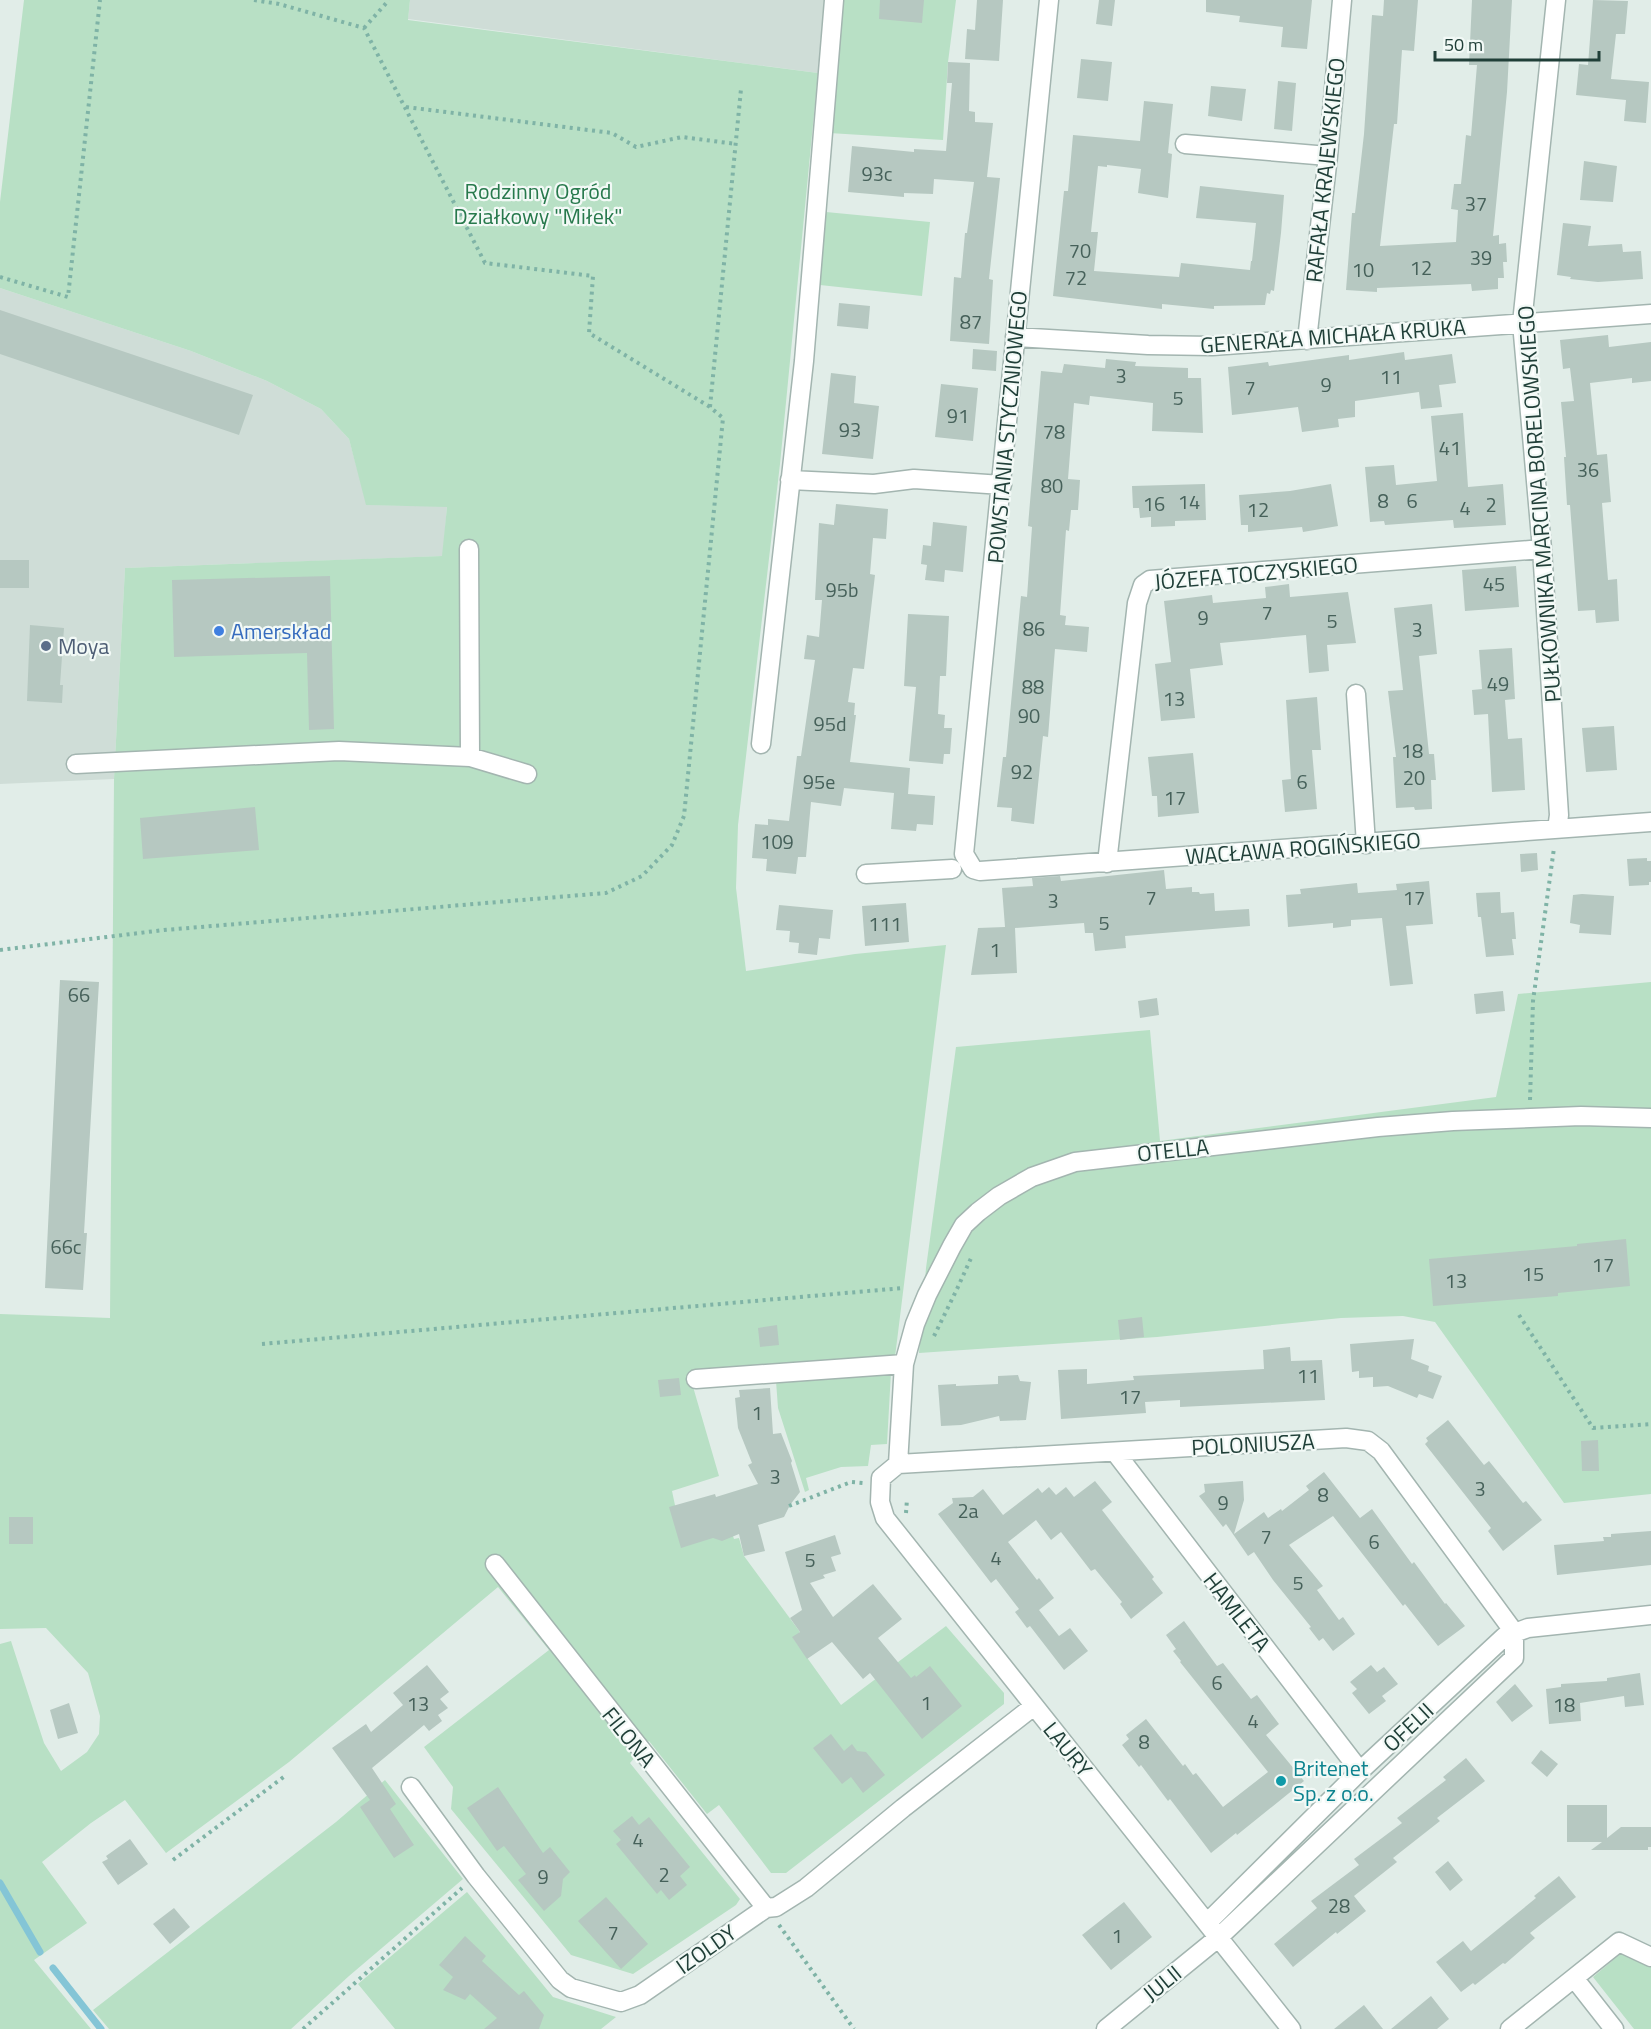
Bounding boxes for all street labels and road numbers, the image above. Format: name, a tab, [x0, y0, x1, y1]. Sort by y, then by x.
street label: RAFAŁA KRAJEWSKIEGO	[1296, 56, 1354, 284]
street label: POWSTANIA STYCZNIOWEGO	[978, 289, 1036, 565]
street label: PUŁKOWNIKA MARCINA BORELOWSKIEGO	[1508, 304, 1570, 704]
street label: GENERAŁA MICHAŁA KRUKA	[1199, 310, 1467, 362]
street label: JÓZEFA TOCZYSKIEGO	[1153, 547, 1359, 599]
street label: WACŁAWA ROGIŃSKIEGO	[1184, 823, 1422, 873]
street label: OTELLA	[1135, 1129, 1211, 1171]
street label: POLONIUSZA	[1190, 1424, 1316, 1464]
street label: HAMLETA	[1195, 1565, 1279, 1659]
street label: OFELII	[1375, 1694, 1441, 1760]
street label: FILONA	[594, 1699, 664, 1775]
street label: LAURY	[1035, 1714, 1101, 1784]
street label: IZOLDY	[669, 1916, 744, 1982]
street label: JULII	[1135, 1957, 1189, 2009]

